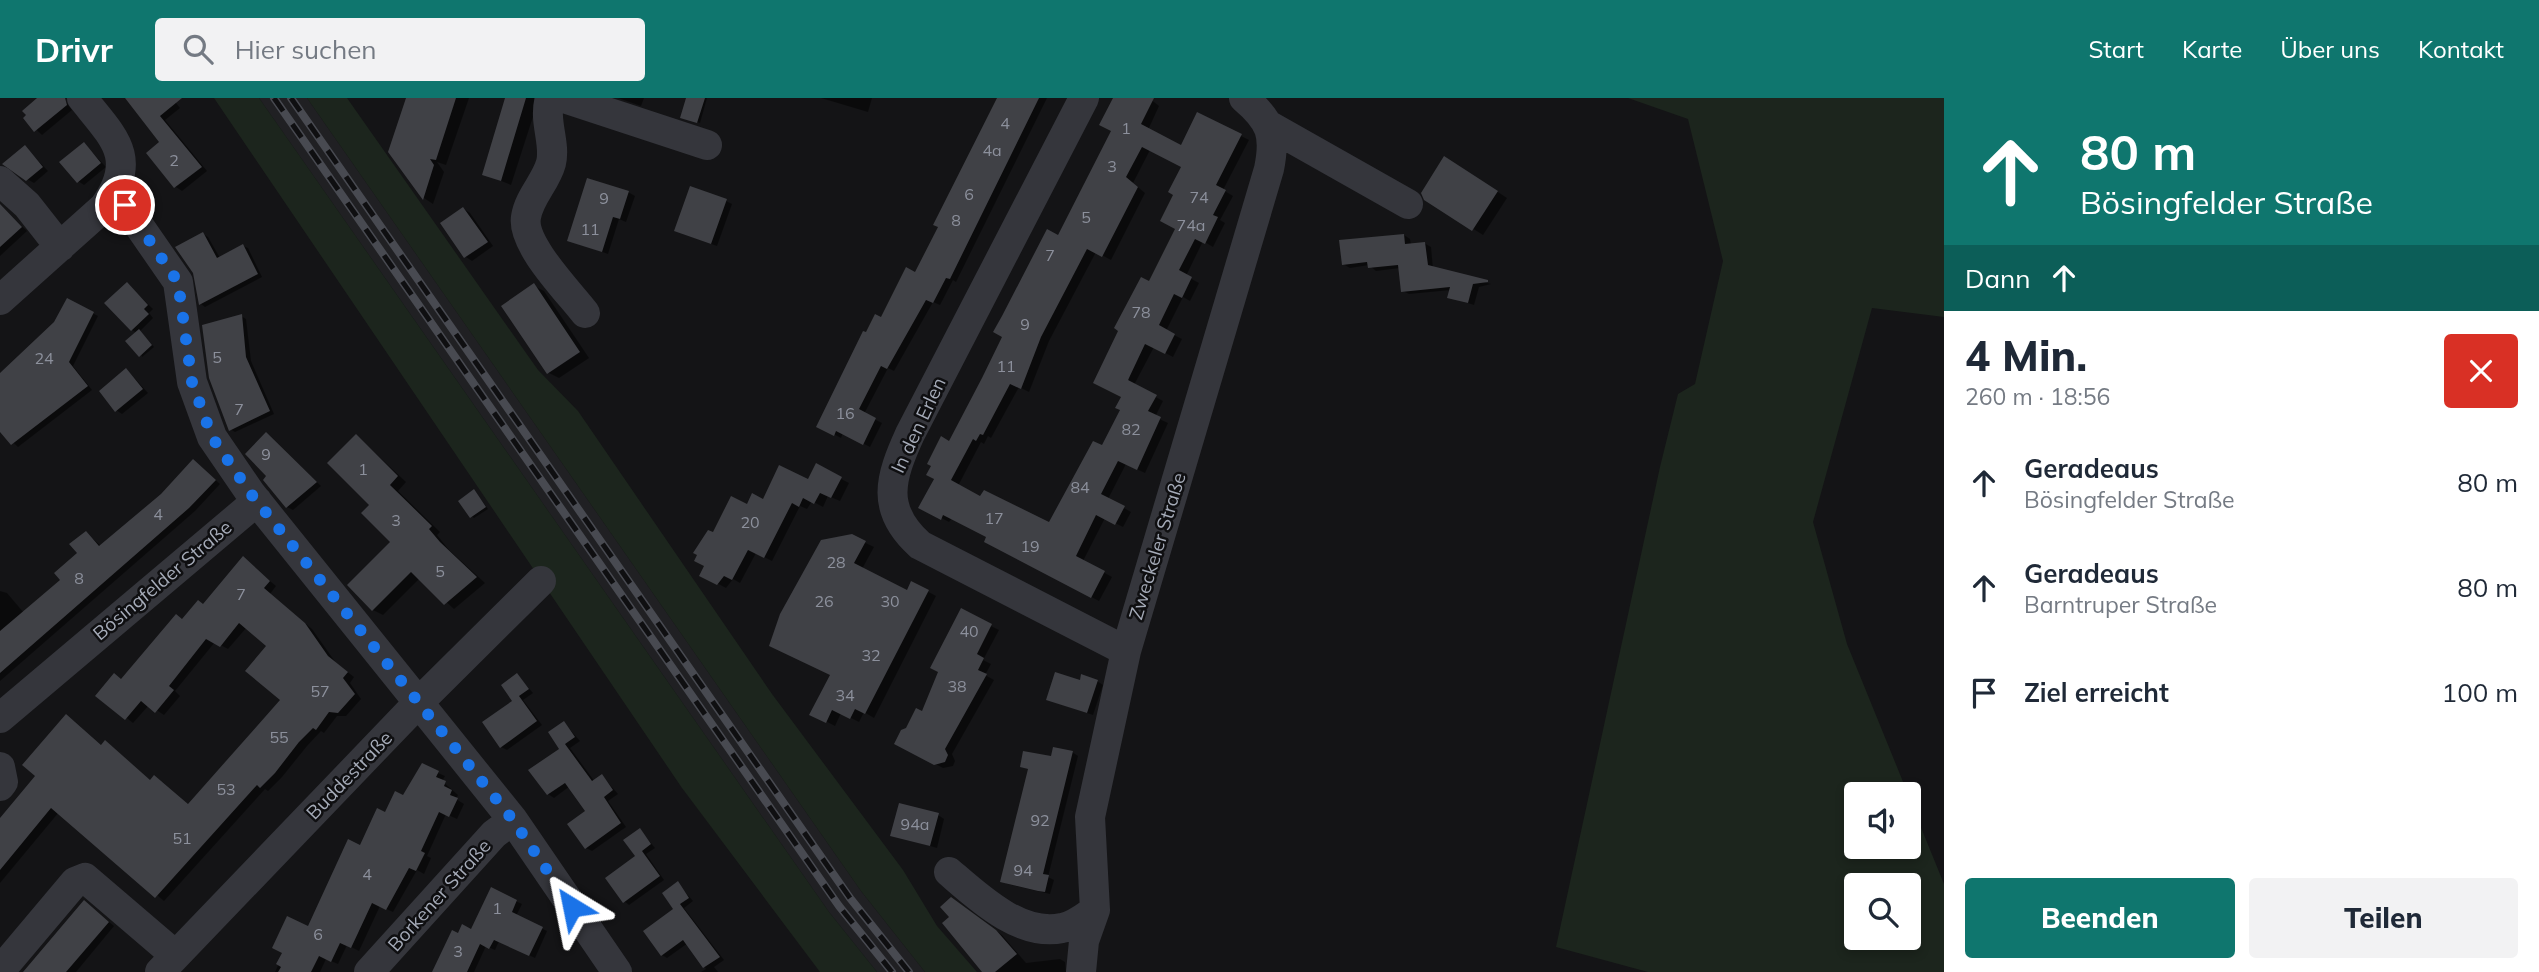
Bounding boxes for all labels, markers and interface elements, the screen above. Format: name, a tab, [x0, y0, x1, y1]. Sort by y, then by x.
search box	[155, 18, 645, 81]
text: Drivr	[35, 29, 113, 70]
icon: search	[179, 30, 217, 68]
text: Hier suchen	[235, 33, 377, 66]
text: Start	[2088, 34, 2144, 64]
text: Karte	[2182, 34, 2242, 64]
text: Über uns	[2280, 34, 2380, 64]
text: Kontakt	[2418, 34, 2504, 64]
house number: 4	[1000, 113, 1010, 133]
house number: 1	[1121, 118, 1131, 138]
text: 80 m	[2080, 121, 2196, 182]
icon: ahead	[1965, 126, 2056, 217]
house number: 4a	[982, 140, 1002, 160]
house number: 2	[169, 150, 179, 170]
house number: 3	[1107, 156, 1117, 176]
pin	[95, 175, 155, 235]
text: Bösingfelder Straße	[2080, 182, 2373, 222]
house number: 6	[964, 184, 974, 204]
icon: arrive	[106, 186, 144, 224]
house number: 74	[1189, 187, 1209, 207]
house number: 9	[599, 188, 609, 208]
house number: 5	[1081, 207, 1091, 227]
house number: 8	[951, 210, 961, 230]
house number: 74a	[1177, 215, 1205, 235]
house number: 11	[580, 219, 600, 239]
house number: 7	[1045, 245, 1055, 265]
icon: ahead	[2045, 259, 2083, 297]
text: Dann	[1965, 262, 2031, 295]
house number: 78	[1131, 302, 1151, 322]
house number: 9	[1020, 314, 1030, 334]
text: 4 Min.	[1965, 329, 2087, 382]
button: close	[2444, 334, 2518, 408]
house number: 5	[212, 347, 222, 367]
house number: 24	[34, 348, 54, 368]
house number: 11	[996, 356, 1016, 376]
street label: In den Erlen	[885, 373, 951, 477]
text: 260 m · 18:56	[1965, 382, 2110, 411]
house number: 7	[234, 399, 244, 419]
house number: 16	[835, 403, 855, 423]
house number: 82	[1121, 419, 1141, 439]
house number: 9	[261, 444, 271, 464]
text: Geradeaus	[2024, 452, 2159, 485]
house number: 1	[358, 459, 368, 479]
icon: ahead	[1965, 464, 2003, 502]
text: 80 m	[2457, 466, 2518, 499]
street label: Zweckeler Straße	[1123, 470, 1191, 622]
house number: 84	[1070, 477, 1090, 497]
text: Bösingfelder Straße	[2024, 485, 2235, 514]
house number: 4	[153, 504, 163, 524]
house number: 17	[984, 508, 1004, 528]
house number: 3	[391, 510, 401, 530]
house number: 20	[740, 512, 760, 532]
street label: Bösingfelder Straße	[88, 515, 236, 645]
house number: 19	[1020, 536, 1040, 556]
house number: 28	[826, 552, 846, 572]
text: Geradeaus	[2024, 557, 2159, 590]
house number: 5	[435, 561, 445, 581]
house number: 8	[74, 568, 84, 588]
icon: ahead	[1965, 569, 2003, 607]
text: 80 m	[2457, 571, 2518, 604]
house number: 7	[236, 584, 246, 604]
text: Barntruper Straße	[2024, 590, 2217, 619]
house number: 26	[814, 591, 834, 611]
house number: 30	[880, 591, 900, 611]
house number: 40	[959, 621, 979, 641]
house number: 32	[861, 645, 881, 665]
icon: arrive	[1965, 674, 2003, 712]
house number: 38	[947, 676, 967, 696]
text: Ziel erreicht	[2024, 676, 2169, 709]
text: 100 m	[2442, 676, 2518, 709]
house number: 57	[310, 681, 330, 701]
house number: 34	[835, 685, 855, 705]
street label: Buddestraße	[301, 726, 397, 824]
house number: 55	[269, 727, 289, 747]
house number: 53	[216, 779, 236, 799]
map controls	[1844, 782, 1921, 950]
button: sound	[1844, 782, 1921, 859]
house number: 92	[1030, 810, 1050, 830]
house number: 94a	[901, 814, 929, 834]
house number: 51	[172, 828, 192, 848]
street label: Borkener Straße	[382, 834, 496, 956]
house number: 94	[1013, 860, 1033, 880]
house number: 4	[362, 864, 372, 884]
position arrow	[535, 870, 609, 944]
button: search	[1844, 873, 1921, 950]
button: Beenden	[1965, 878, 2235, 958]
button: Teilen	[2249, 878, 2518, 958]
house number: 1	[492, 898, 502, 918]
house number: 6	[313, 924, 323, 944]
house number: 3	[453, 941, 463, 961]

